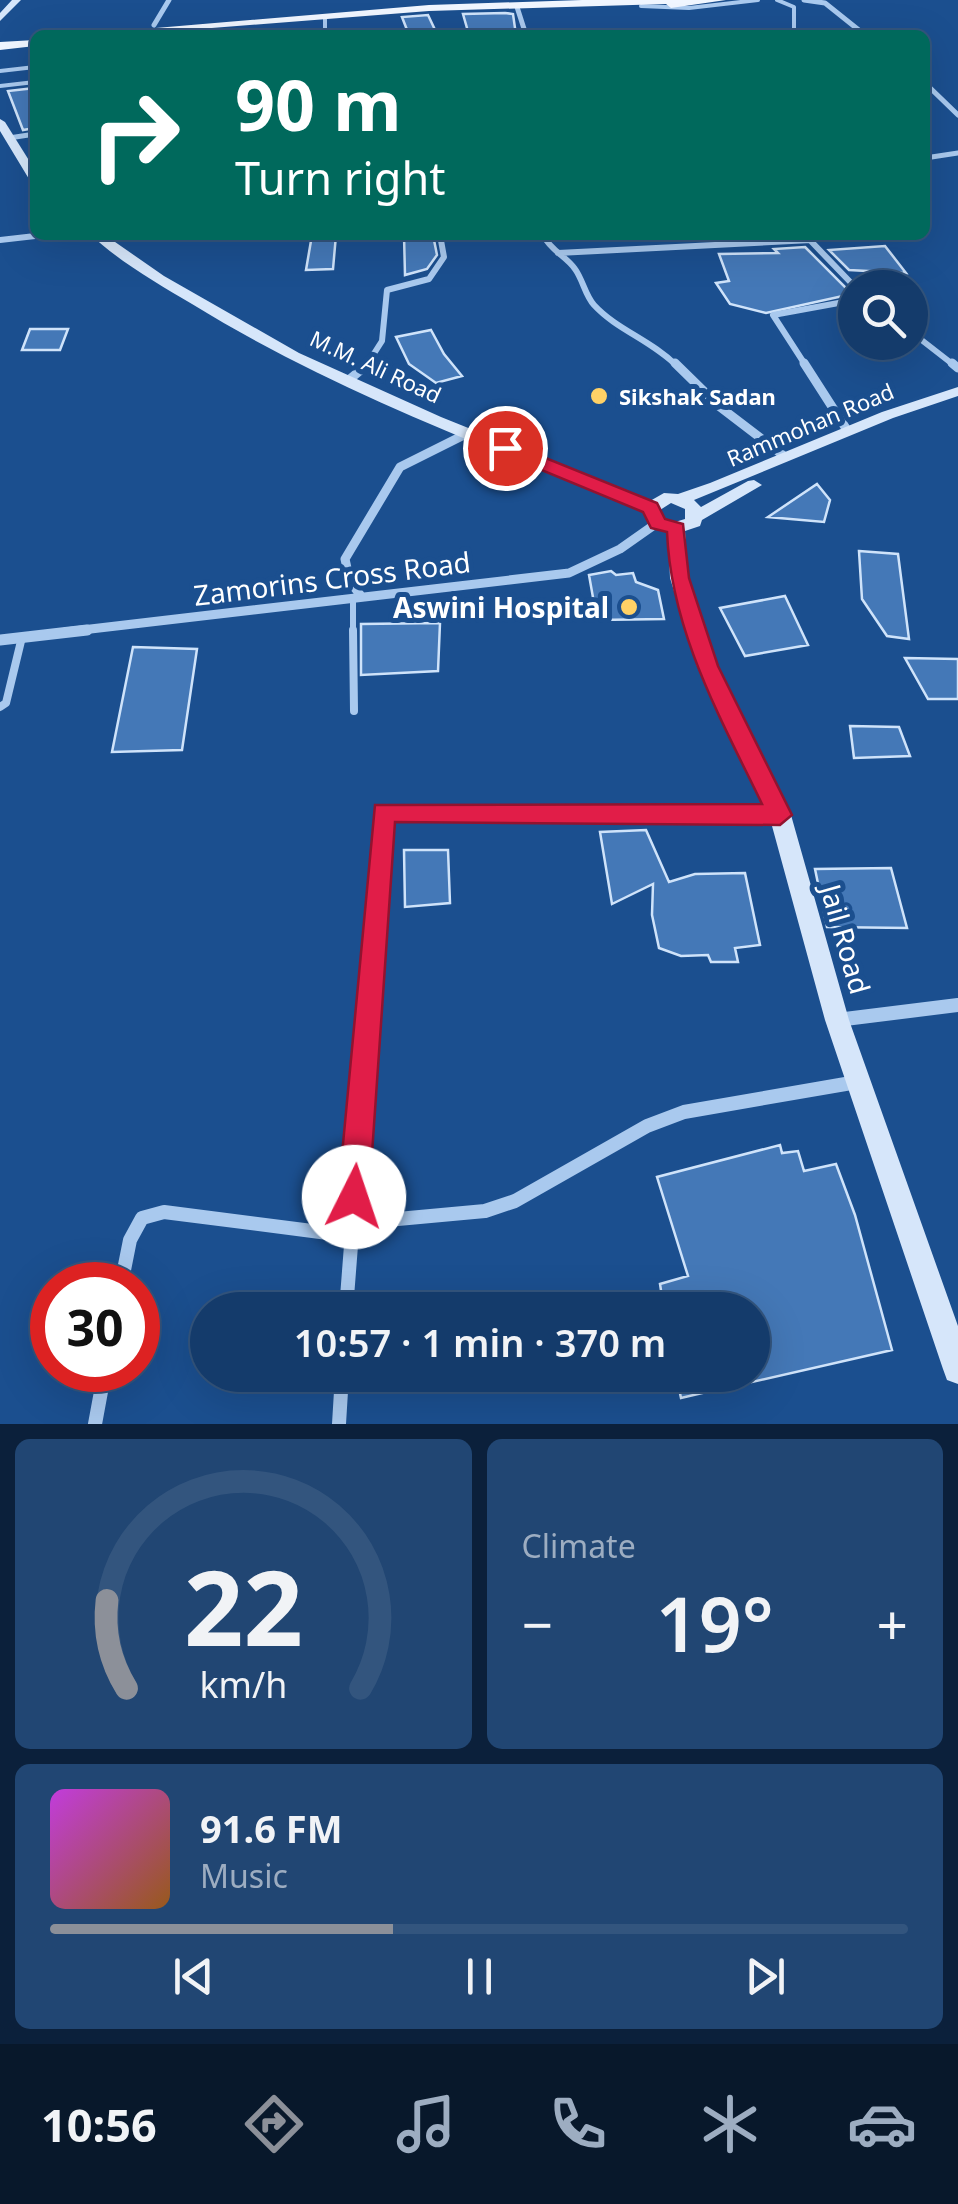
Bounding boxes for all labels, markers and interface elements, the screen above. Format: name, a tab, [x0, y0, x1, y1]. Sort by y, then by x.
text: 90 m	[235, 56, 402, 152]
icon: right	[70, 70, 200, 200]
text: Turn right	[235, 147, 446, 208]
map controls	[838, 270, 928, 360]
button: search	[838, 270, 928, 360]
street label: M.M. Ali Road	[306, 323, 446, 409]
street label: Rammohan Road	[722, 375, 898, 473]
place label: Sikshak Sadan	[619, 381, 776, 411]
marker: Sikshak Sadan	[588, 385, 610, 407]
pin	[463, 406, 548, 491]
icon: arrive	[478, 421, 533, 476]
street label: Zamorins Cross Road	[191, 542, 473, 614]
place label: Aswini Hospital	[393, 588, 609, 626]
marker: Aswini Hospital	[618, 596, 640, 618]
street label: Jail Road	[811, 877, 880, 998]
position arrow	[302, 1145, 406, 1249]
speed limit sign: 30	[30, 1262, 160, 1392]
text: 10:57 · 1 min · 370 m	[294, 1316, 666, 1368]
text: Climate	[522, 1524, 636, 1567]
text: 22	[184, 1535, 303, 1676]
text: 19°	[656, 1572, 774, 1674]
text: −	[522, 1586, 553, 1661]
text: +	[877, 1586, 908, 1661]
text: km/h	[199, 1660, 287, 1708]
text: 91.6 FM	[200, 1802, 342, 1854]
text: Music	[200, 1854, 288, 1897]
icon: previous	[166, 1949, 221, 2004]
icon: pause	[452, 1949, 507, 2004]
icon: next	[738, 1949, 793, 2004]
icon: directions	[239, 2089, 309, 2159]
icon: music	[391, 2089, 461, 2159]
icon: phone	[543, 2089, 613, 2159]
icon: climate	[695, 2089, 765, 2159]
icon: car	[847, 2089, 917, 2159]
text: 10:56	[41, 2094, 157, 2155]

